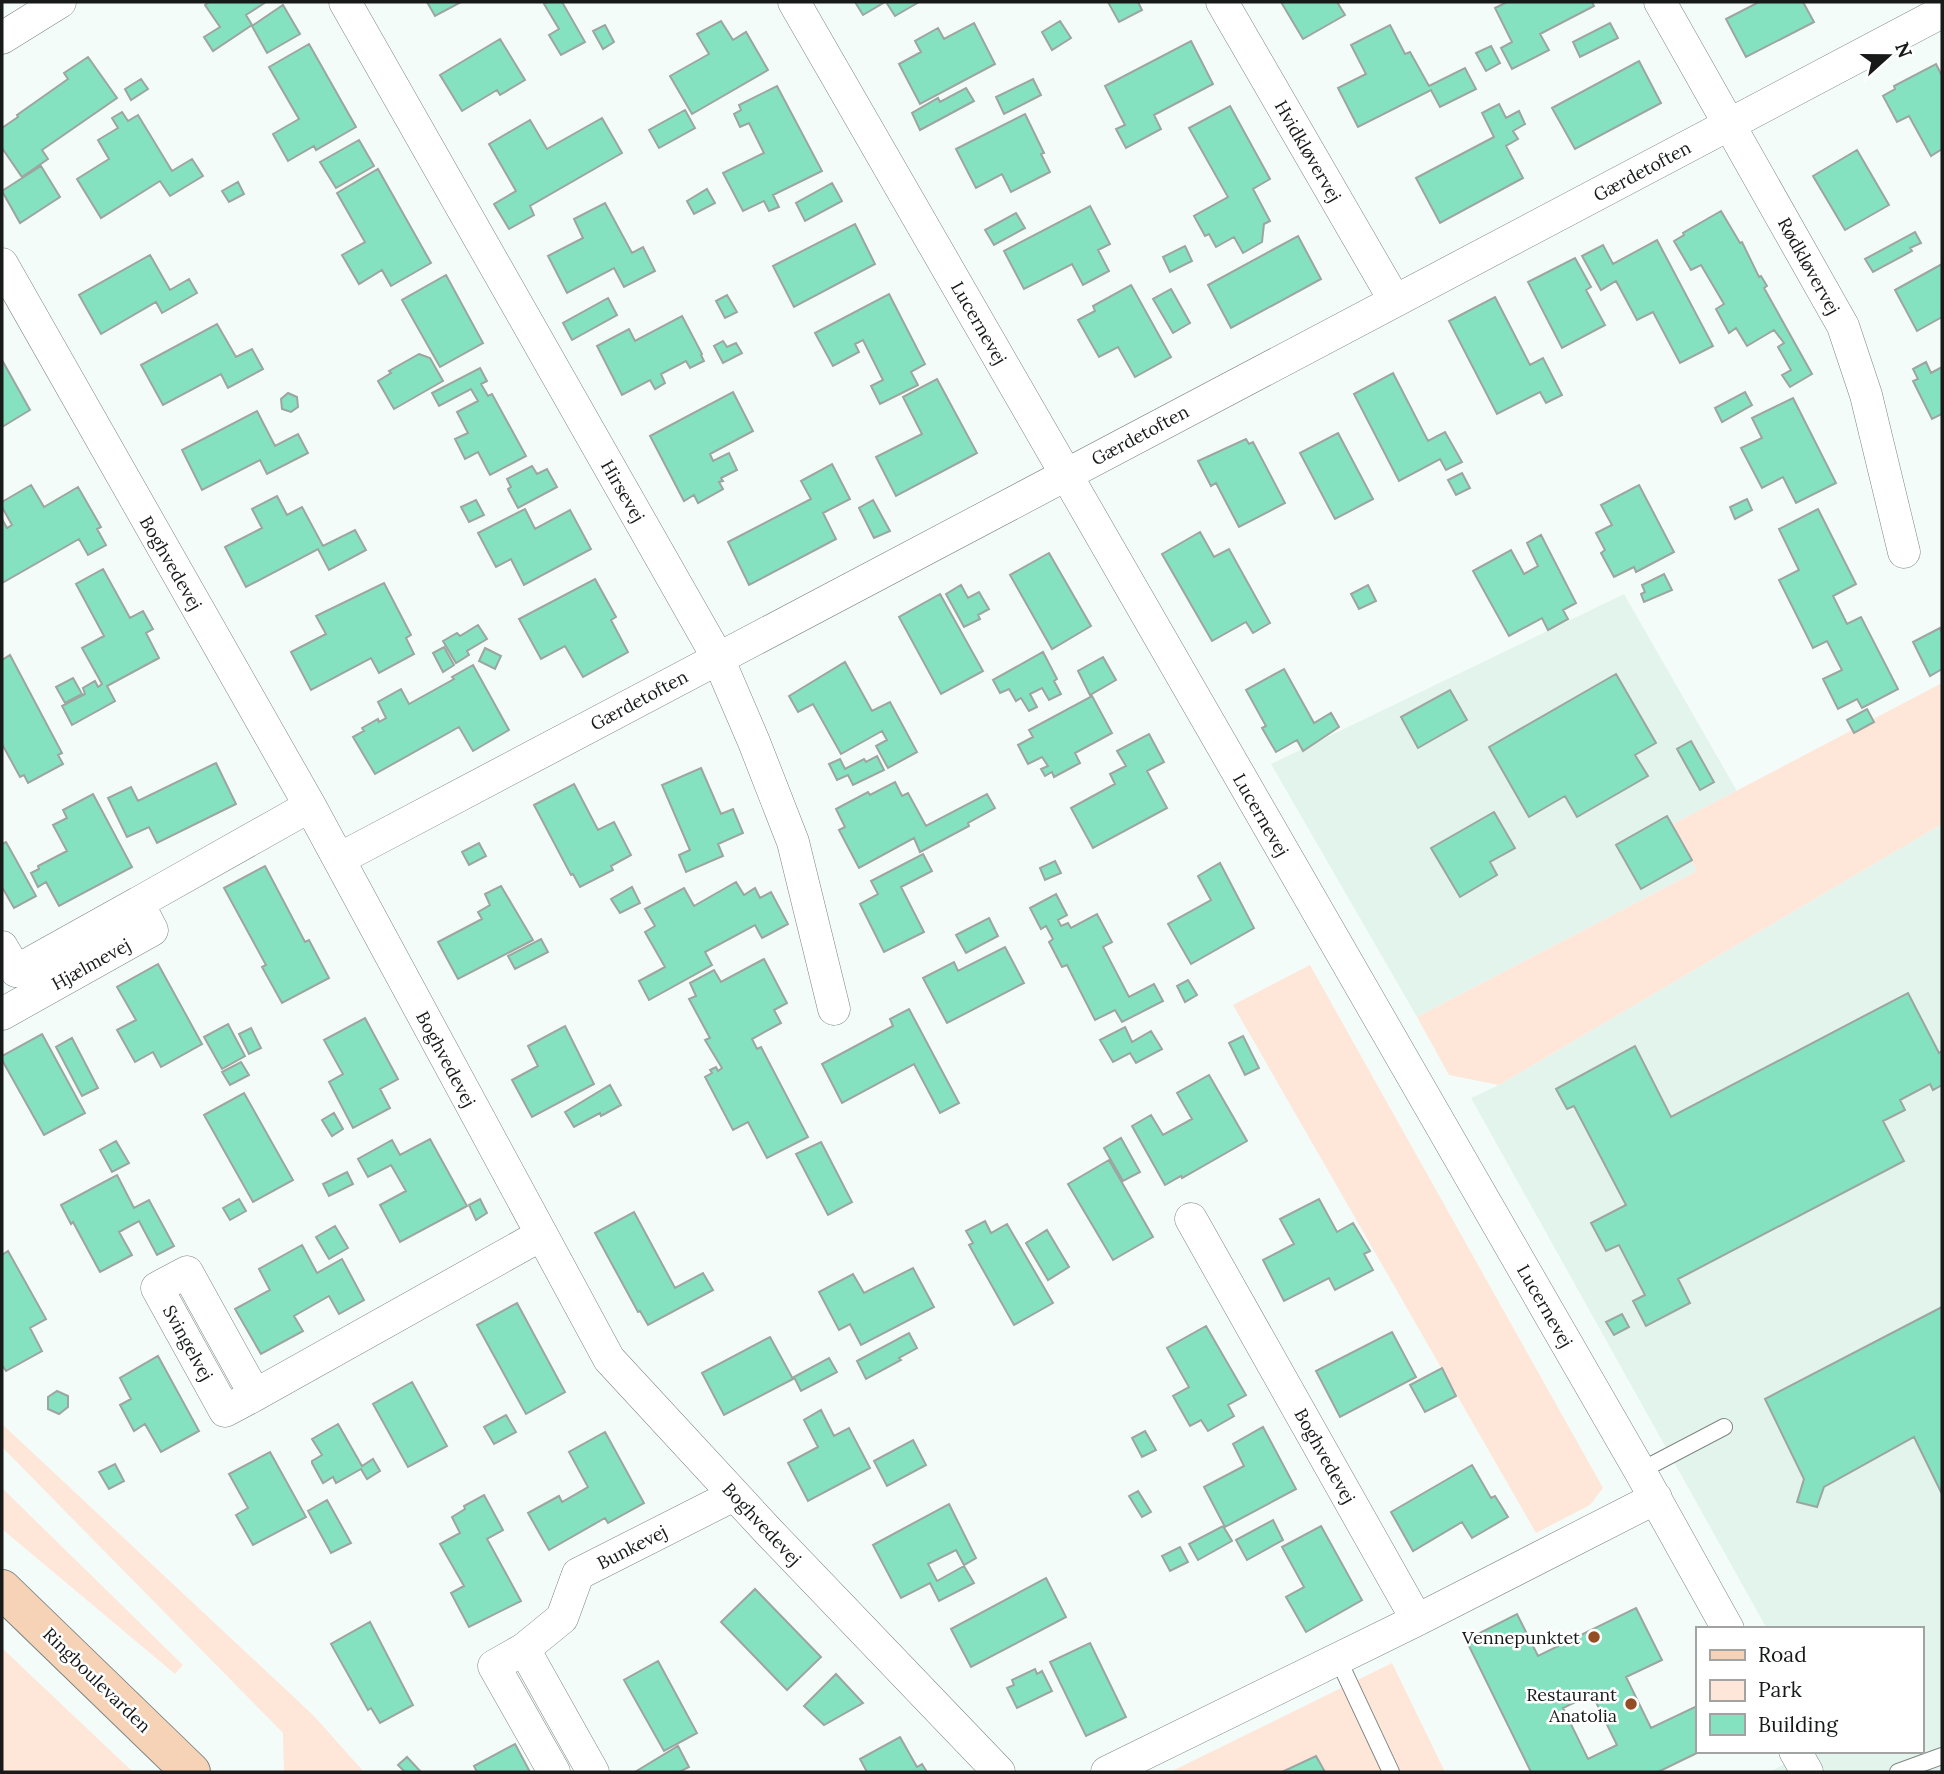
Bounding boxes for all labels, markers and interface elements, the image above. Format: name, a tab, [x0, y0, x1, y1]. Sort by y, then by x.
north arrow	[1853, 21, 1923, 91]
text: N	[1890, 39, 1918, 61]
street label: Hvidkløvervej	[1270, 96, 1346, 206]
street label: Gærdetoften	[1589, 136, 1695, 206]
street label: Rødkløvervej	[1773, 213, 1845, 319]
street label: Lucernevej	[946, 277, 1012, 369]
street label: Gærdetoften	[1087, 400, 1193, 470]
street label: Hirsevej	[596, 456, 650, 526]
street label: Boghvedevej	[135, 512, 207, 614]
street label: Gærdetoften	[586, 665, 692, 735]
street label: Lucernevej	[1228, 769, 1294, 861]
street label: Hjælmevej	[48, 933, 134, 995]
street label: Boghvedevej	[411, 1007, 481, 1111]
street label: Lucernevej	[1512, 1260, 1578, 1352]
street label: Svingelvej	[158, 1301, 218, 1385]
street label: Boghvedevej	[1289, 1404, 1361, 1508]
street label: Boghvedevej	[718, 1478, 806, 1570]
street label: Bunkevej	[593, 1520, 671, 1574]
street label: Ringboulevarden	[38, 1623, 156, 1737]
place label: Vennepunktet	[1461, 1626, 1580, 1649]
legend	[1696, 1627, 1923, 1753]
marker: Vennepunktet	[1586, 1629, 1602, 1645]
text: Road	[1758, 1641, 1807, 1668]
text: Park	[1758, 1676, 1802, 1703]
place label: Restaurant Anatolia	[1526, 1683, 1617, 1727]
marker: Restaurant Anatolia	[1623, 1696, 1639, 1712]
text: Building	[1758, 1711, 1838, 1738]

